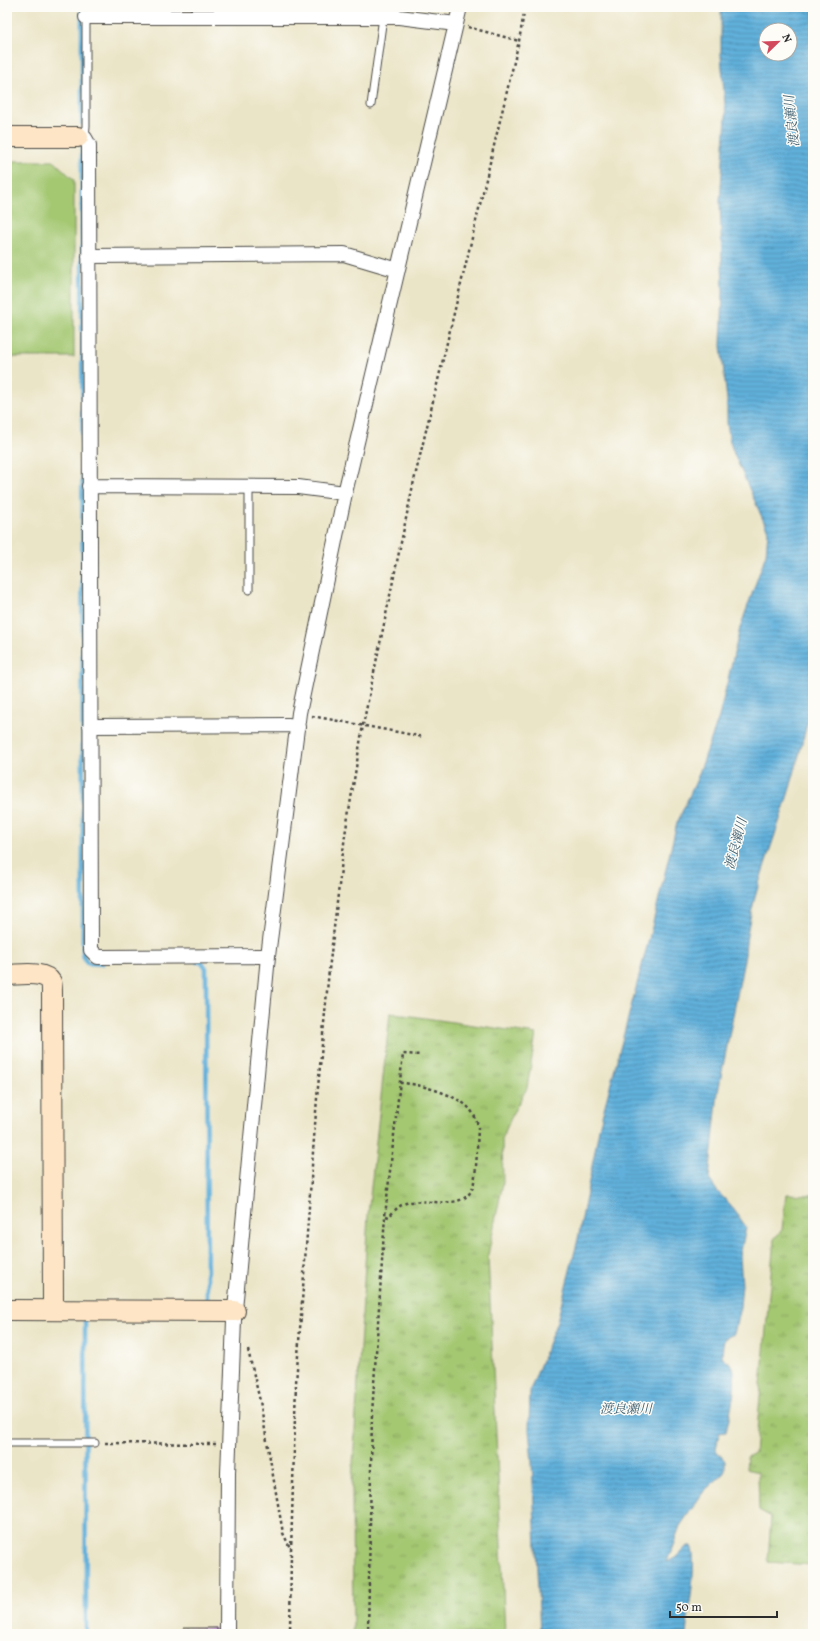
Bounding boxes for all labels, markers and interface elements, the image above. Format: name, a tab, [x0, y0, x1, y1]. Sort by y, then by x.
north arrow	[758, 22, 798, 62]
text: N	[777, 32, 794, 45]
water label: 渡良瀬川	[781, 92, 805, 148]
water label: 渡良瀬川	[722, 815, 753, 871]
water label: 渡良瀬川	[600, 1401, 654, 1419]
scale bar	[670, 1593, 777, 1619]
text: 50 m	[676, 1600, 702, 1616]

